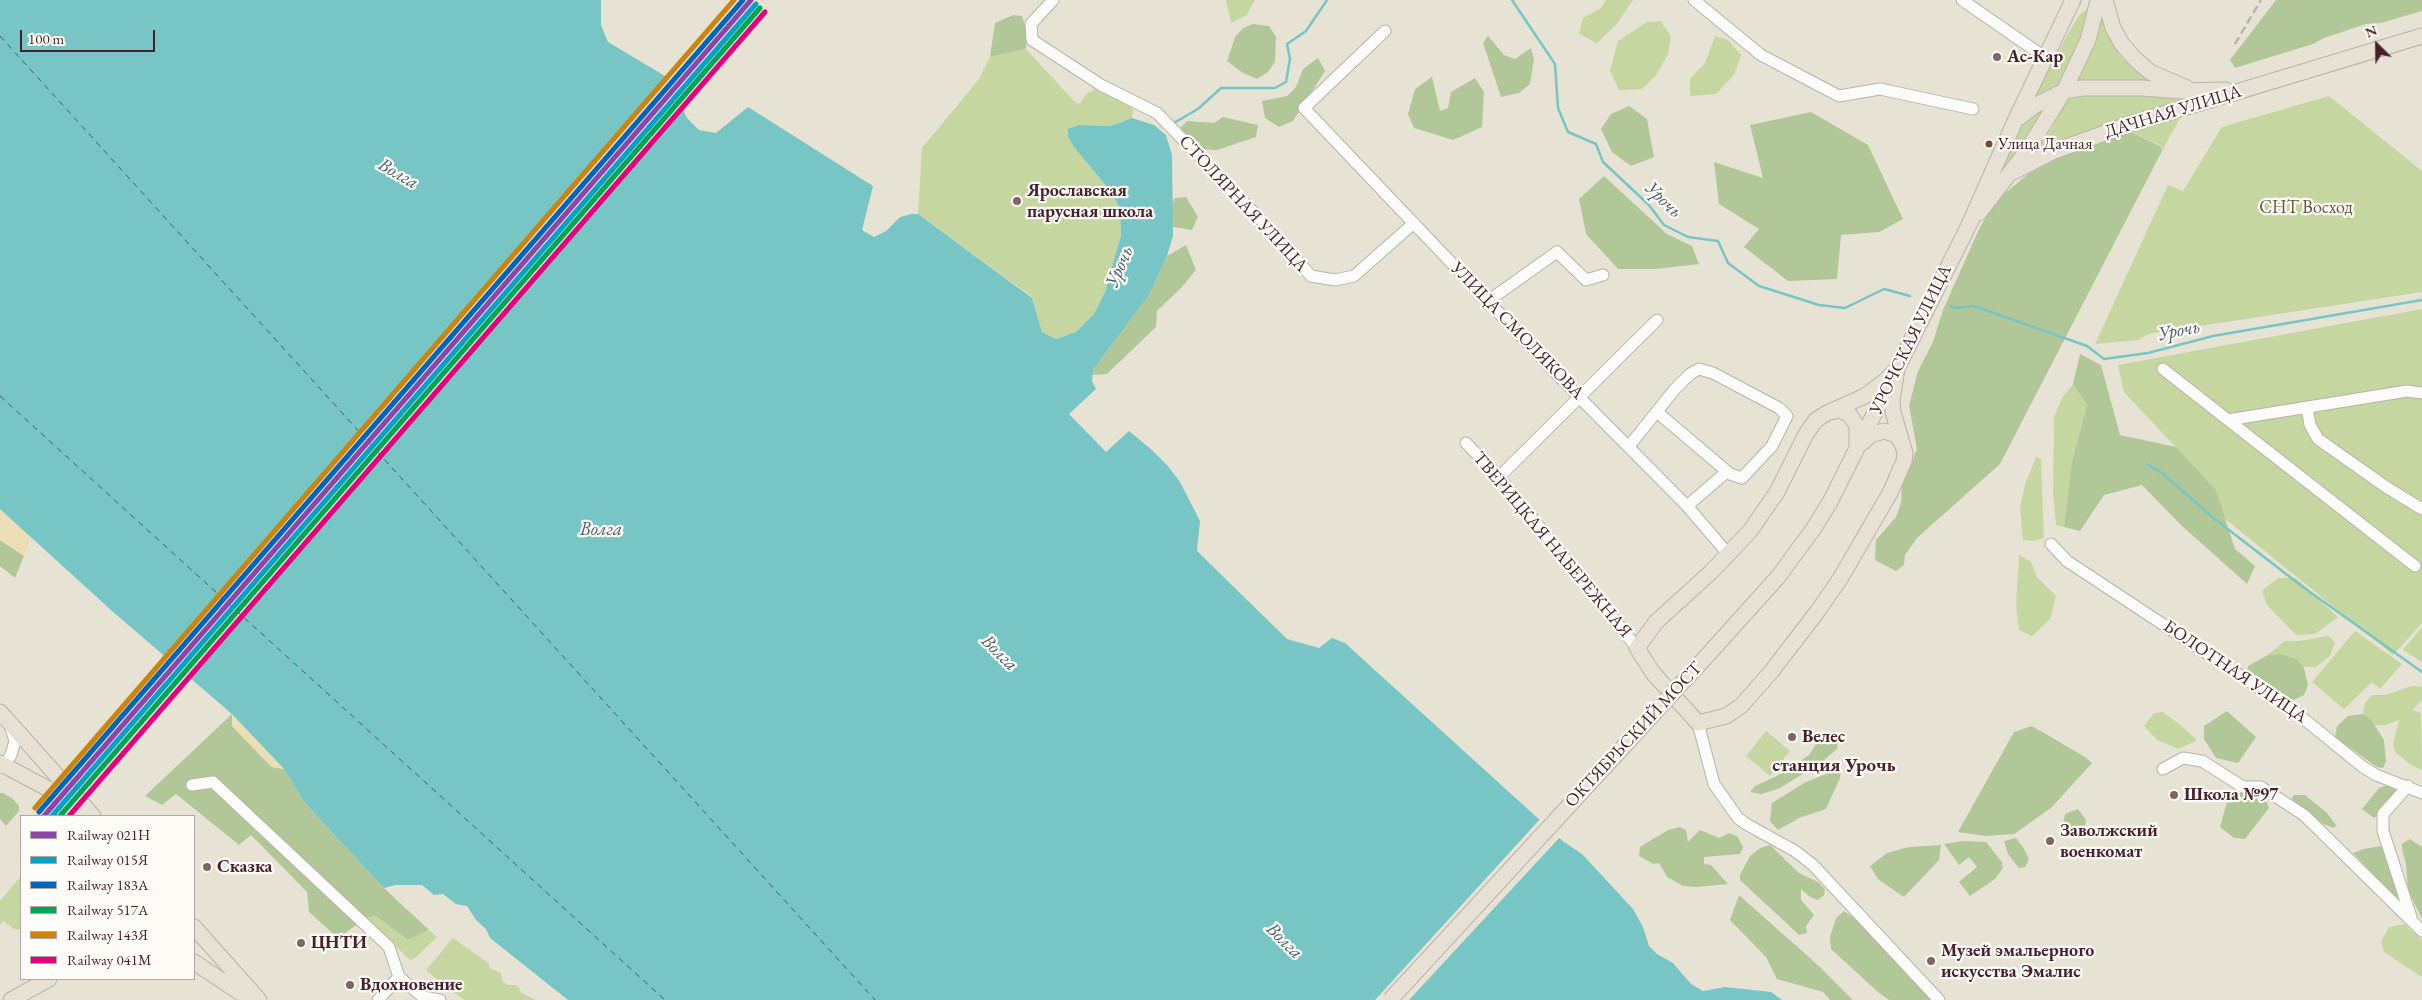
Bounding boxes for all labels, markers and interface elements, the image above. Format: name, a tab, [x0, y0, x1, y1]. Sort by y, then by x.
scale bar	[22, 20, 158, 52]
north arrow	[2352, 20, 2402, 70]
text: N	[2362, 21, 2380, 42]
text: 100 m	[28, 29, 64, 48]
place label: Ас-Кар	[2007, 46, 2063, 68]
marker: Ас-Кар	[1991, 51, 2003, 63]
street label: ДАЧНАЯ УЛИЦА	[2102, 81, 2244, 143]
street label: СТОЛЯРНАЯ УЛИЦА	[1174, 131, 1312, 277]
place label: Улица Дачная	[1998, 134, 2092, 154]
marker: Улица Дачная	[1984, 139, 1994, 149]
water label: Волга	[374, 154, 422, 194]
water label: Урочь	[1640, 177, 1686, 223]
place label: Ярославская парусная школа	[1027, 180, 1153, 222]
marker: Ярославская парусная школа	[1011, 195, 1023, 207]
park label: СНТ Восход	[2259, 197, 2353, 219]
water label: Урочь	[1101, 243, 1139, 291]
street label: УЛИЦА СМОЛЯКОВА	[1446, 258, 1588, 404]
street label: УРОЧСКАЯ УЛИЦА	[1865, 262, 1957, 418]
water label: Урочь	[2156, 316, 2202, 346]
street label: ТВЕРИЦКАЯ НАБЕРЕЖНАЯ	[1468, 448, 1636, 642]
water label: Волга	[580, 519, 622, 541]
street label: БОЛОТНАЯ УЛИЦА	[2159, 616, 2311, 728]
water label: Волга	[976, 630, 1022, 676]
street label: ОКТЯБРЬСКИЙ МОСТ	[1561, 658, 1707, 812]
place label: Велес	[1802, 726, 1845, 748]
marker: Велес	[1786, 731, 1798, 743]
district label: станция Урочь	[1772, 755, 1896, 777]
place label: Школа №97	[2184, 784, 2278, 806]
marker: Школа №97	[2168, 789, 2180, 801]
legend	[20, 815, 195, 980]
place label: Заволжский военкомат	[2060, 820, 2158, 862]
text: Railway 021Н	[67, 825, 150, 844]
marker: Заволжский военкомат	[2044, 835, 2056, 847]
text: Railway 015Я	[67, 850, 148, 869]
place label: Сказка	[217, 856, 272, 878]
marker: Сказка	[201, 861, 213, 873]
text: Railway 183А	[67, 875, 148, 894]
text: Railway 517А	[67, 900, 148, 919]
water label: Волга	[1261, 918, 1307, 964]
text: Railway 143Я	[67, 925, 148, 944]
place label: ЦНТИ	[311, 932, 367, 954]
marker: ЦНТИ	[295, 937, 307, 949]
place label: Музей эмальерного искусства Эмалис	[1941, 940, 2094, 982]
text: Railway 041М	[67, 950, 152, 969]
marker: Музей эмальерного искусства Эмалис	[1925, 955, 1937, 967]
place label: Вдохновение	[360, 974, 463, 996]
marker: Вдохновение	[344, 979, 356, 991]

